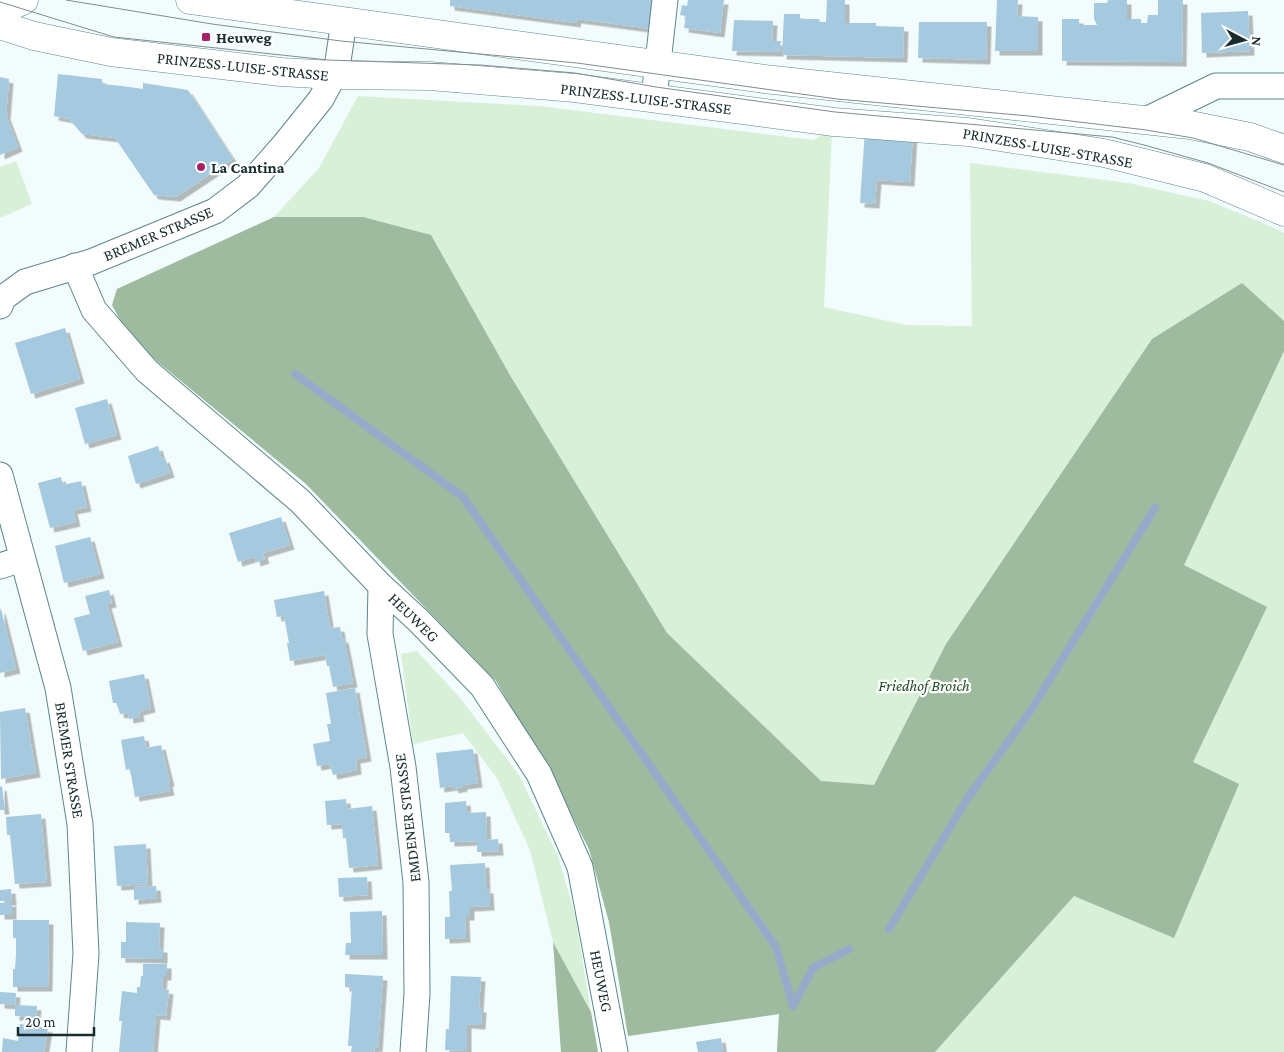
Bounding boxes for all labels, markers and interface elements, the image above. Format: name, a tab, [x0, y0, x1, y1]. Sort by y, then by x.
north arrow	[1219, 15, 1269, 65]
place label: Heuweg	[216, 29, 271, 46]
marker: Heuweg	[200, 31, 212, 43]
text: N	[1248, 36, 1265, 47]
street label: PRINZESS-LUISE-STRASSE	[156, 49, 330, 84]
street label: PRINZESS-LUISE-STRASSE	[559, 80, 733, 117]
street label: PRINZESS-LUISE-STRASSE	[962, 124, 1135, 171]
place label: La Cantina	[211, 159, 285, 176]
marker: La Cantina	[195, 161, 207, 173]
street label: BREMER STRASSE	[101, 203, 216, 264]
street label: HEUWEG	[385, 589, 442, 645]
park label: Friedhof Broich	[878, 677, 970, 695]
street label: BREMER STRASSE	[52, 701, 87, 820]
street label: EMDENER STRASSE	[391, 752, 424, 883]
street label: HEUWEG	[587, 949, 616, 1014]
scale bar	[18, 1004, 94, 1036]
text: 20 m	[25, 1014, 56, 1030]

